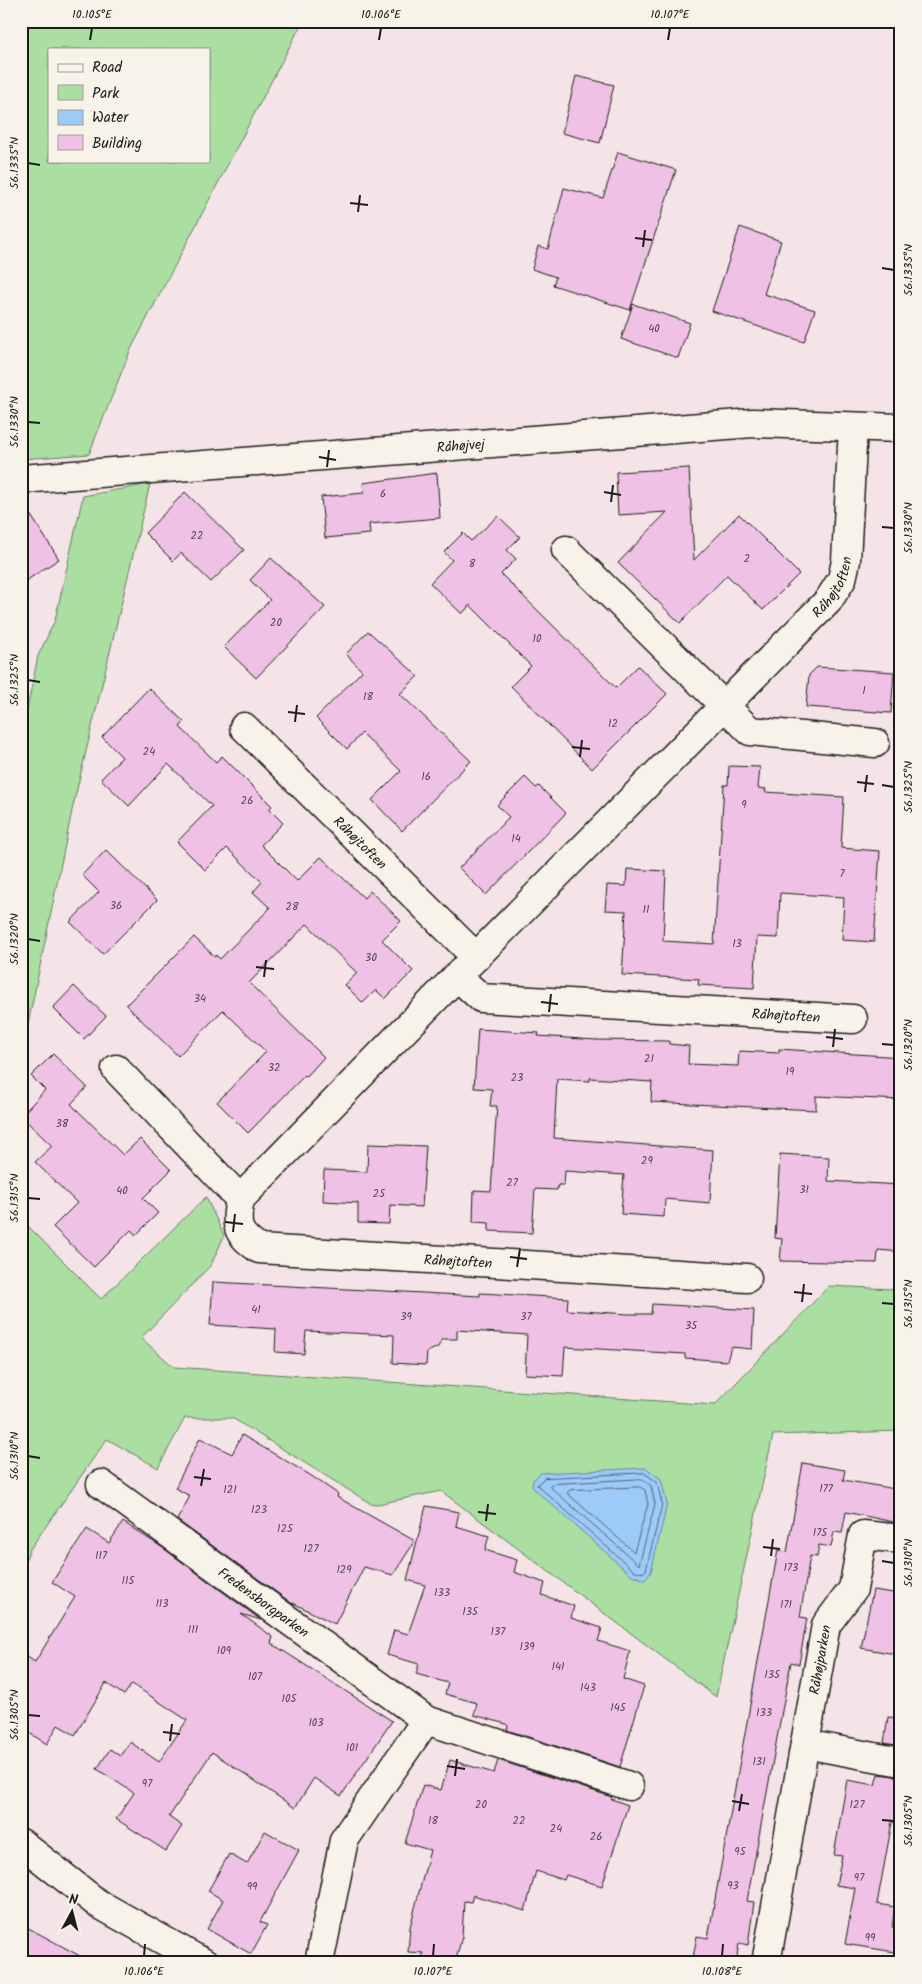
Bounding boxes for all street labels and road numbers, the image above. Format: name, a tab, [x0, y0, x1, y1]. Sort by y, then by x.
street label: Råhøjvej	[436, 434, 486, 459]
street label: Råhøjtoften	[807, 556, 858, 623]
street label: Råhøjtoften	[328, 811, 392, 875]
street label: Råhøjtoften	[751, 1003, 821, 1029]
street label: Råhøjtoften	[423, 1249, 493, 1275]
street label: Fredensborgparken	[213, 1562, 313, 1644]
street label: Råhøjparken	[804, 1623, 838, 1697]

